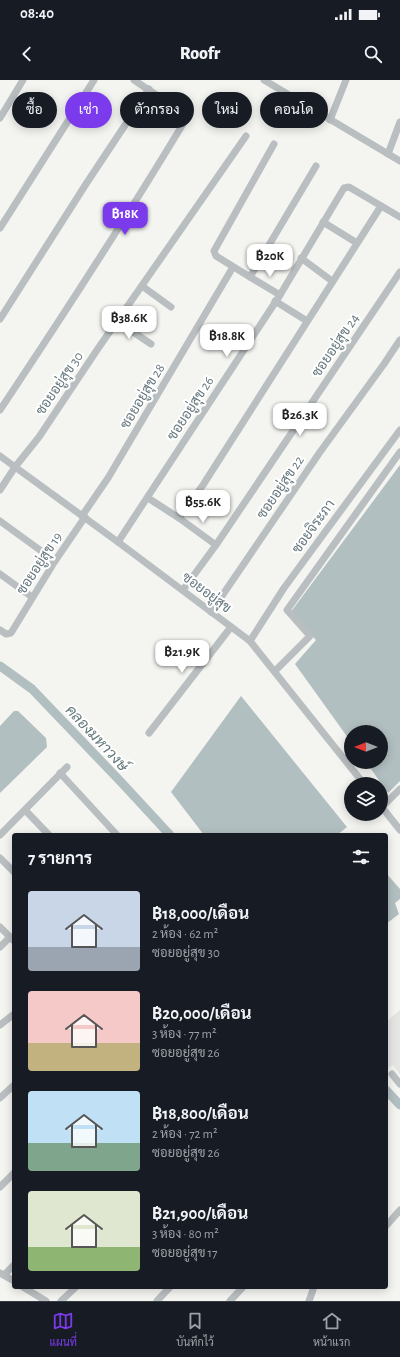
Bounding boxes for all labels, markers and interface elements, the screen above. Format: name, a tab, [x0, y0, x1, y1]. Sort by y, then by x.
text: 08:40	[20, 6, 54, 21]
icon: back	[16, 43, 38, 65]
icon: search	[362, 43, 384, 65]
text: Roofr	[180, 45, 220, 63]
chip: ซื้อ	[12, 92, 57, 128]
chip: เช่า	[65, 92, 112, 128]
chip: ตัวกรอง	[120, 92, 194, 128]
chip: ใหม่	[202, 92, 252, 128]
chip: คอนโด	[260, 92, 328, 128]
pin: ฿18K	[101, 202, 149, 236]
text: ฿18K	[112, 208, 138, 221]
pin: ฿20K	[246, 244, 294, 278]
text: ฿20K	[256, 250, 284, 263]
pin: ฿38.6K	[96, 306, 162, 340]
street label: ซอยอยู่สุข 24	[309, 311, 364, 381]
text: ฿38.6K	[111, 312, 147, 325]
pin: ฿18.8K	[194, 324, 260, 358]
text: ฿18.8K	[209, 330, 245, 343]
street label: ซอยอยู่สุข 30	[33, 349, 88, 419]
street label: ซอยอยู่สุข 28	[117, 361, 169, 432]
street label: ซอยอยู่สุข 26	[164, 374, 218, 444]
pin: ฿26.3K	[267, 403, 333, 437]
text: ฿26.3K	[282, 409, 318, 422]
street label: ซอยอยู่สุข 22	[254, 453, 309, 523]
pin: ฿55.6K	[170, 490, 236, 524]
text: ฿55.6K	[185, 496, 221, 509]
street label: ซอยจิระภา	[288, 496, 338, 556]
street label: ซอยอยู่สุข 19	[14, 529, 67, 598]
street label: ซอยอยู่สุข	[178, 569, 234, 617]
pin: ฿21.9K	[149, 640, 215, 674]
text: ฿21.9K	[164, 646, 200, 659]
water label: คลองมหาวงษ์	[62, 700, 134, 775]
north arrow	[344, 725, 388, 769]
map controls	[344, 725, 388, 821]
button: layers	[344, 777, 388, 821]
icon: filters	[350, 846, 372, 868]
text: 7 รายการ	[28, 850, 92, 867]
text: ฿18,000/เดือน	[152, 905, 249, 922]
icon: home	[60, 907, 108, 955]
text: 2 ห้อง · 62 m²	[152, 928, 218, 941]
text: ซอยอยู่สุข 30	[152, 947, 220, 960]
text: ฿20,000/เดือน	[152, 1005, 252, 1022]
icon: home	[60, 1007, 108, 1055]
text: 3 ห้อง · 77 m²	[152, 1028, 217, 1041]
text: ซอยอยู่สุข 26	[152, 1047, 220, 1060]
text: ฿18,800/เดือน	[152, 1105, 249, 1122]
icon: home	[60, 1107, 108, 1155]
text: 2 ห้อง · 72 m²	[152, 1128, 218, 1141]
text: ซอยอยู่สุข 26	[152, 1147, 220, 1160]
text: ฿21,900/เดือน	[152, 1205, 248, 1222]
icon: home	[60, 1207, 108, 1255]
text: 3 ห้อง · 80 m²	[152, 1228, 219, 1241]
text: ซอยอยู่สุข 17	[152, 1247, 217, 1260]
tab: แผนที่	[50, 1310, 77, 1349]
tab: บันทึกไว้	[176, 1310, 214, 1349]
tab: หน้าแรก	[313, 1310, 350, 1349]

